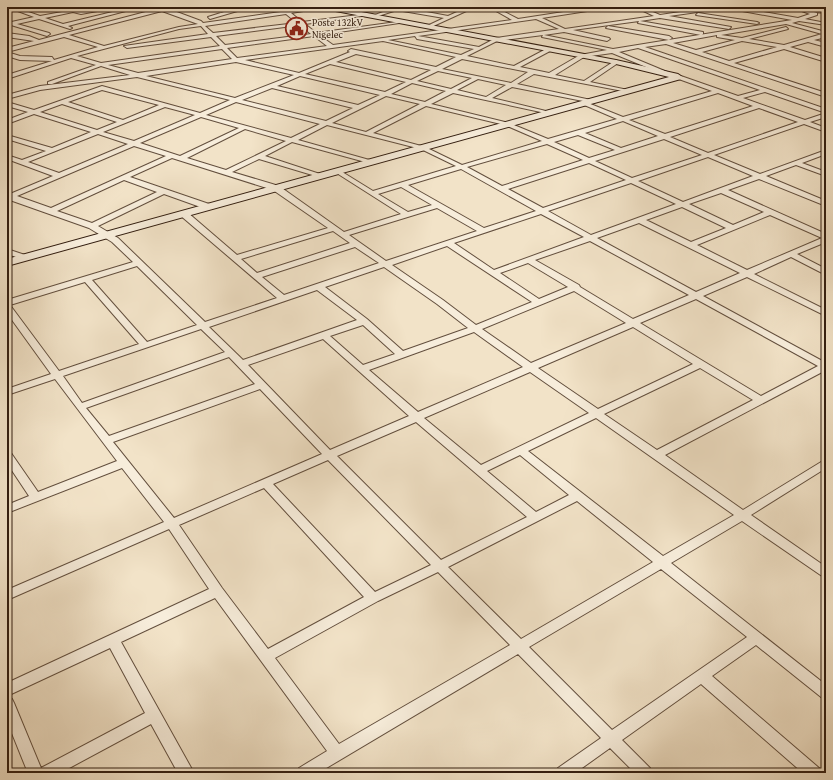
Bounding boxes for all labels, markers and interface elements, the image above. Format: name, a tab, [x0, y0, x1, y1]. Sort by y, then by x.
public building icon: Poste 132kV Nigelec	[284, 15, 310, 41]
place label: Poste 132kV Nigelec	[312, 15, 363, 42]

